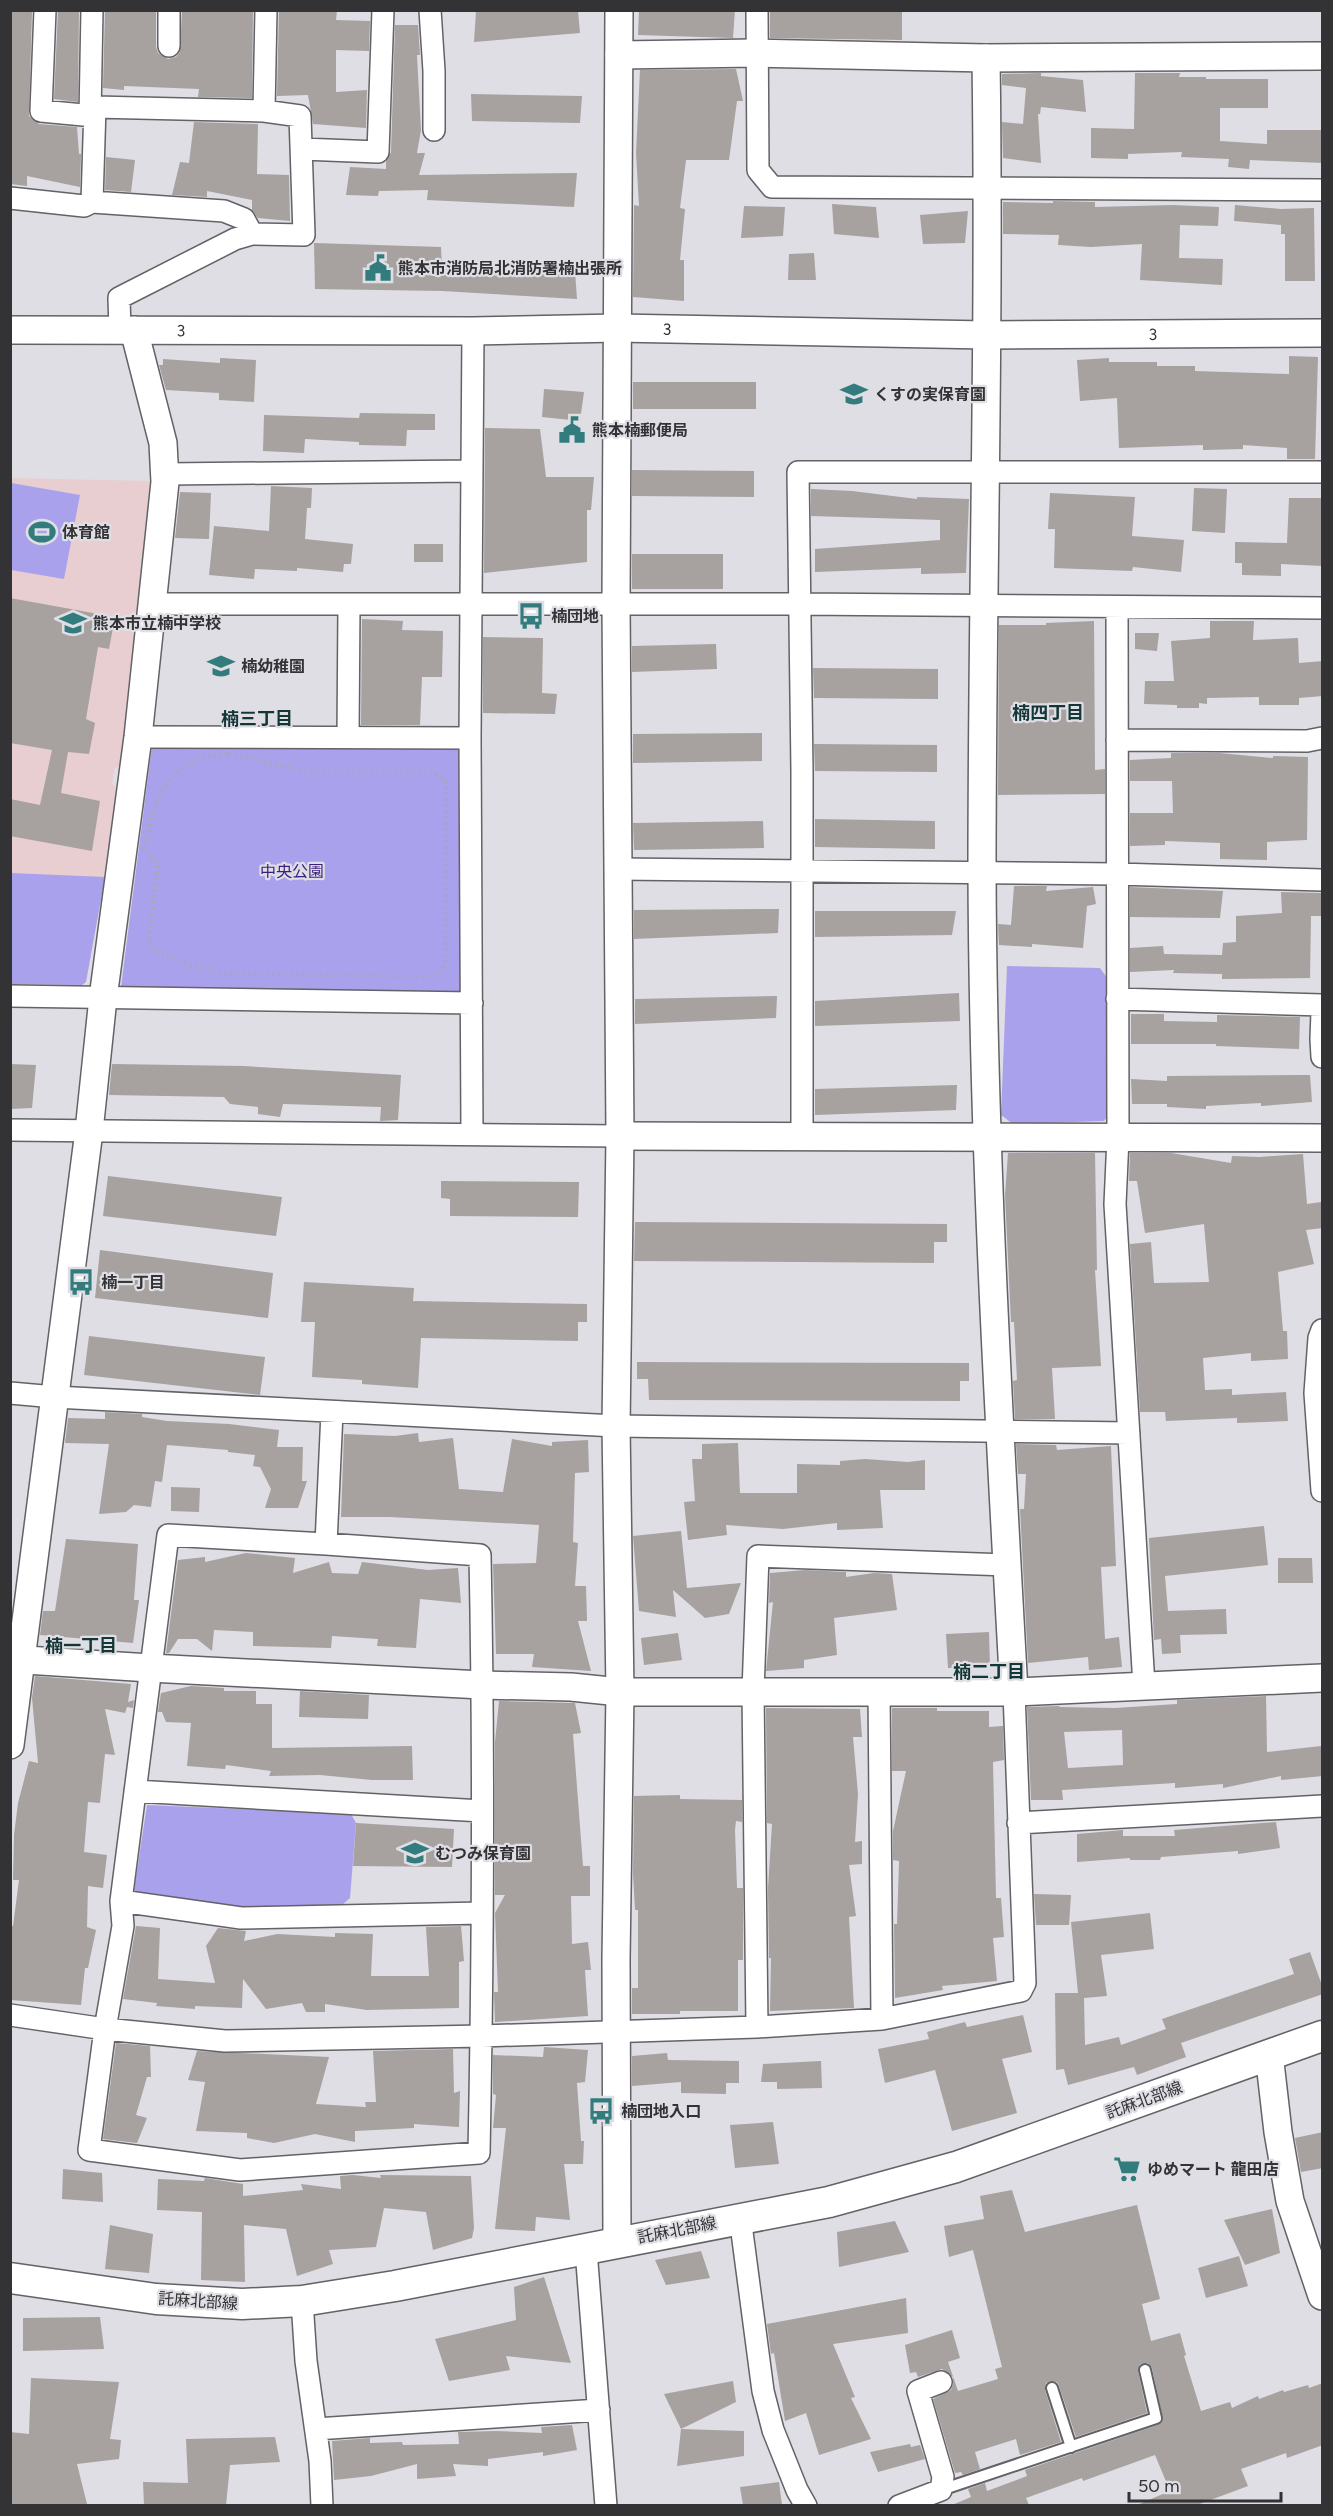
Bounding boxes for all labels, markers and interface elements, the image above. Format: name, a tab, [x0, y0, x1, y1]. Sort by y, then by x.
public building icon: 熊本市消防局北消防署楠出張所	[363, 253, 393, 283]
place label: 熊本市消防局北消防署楠出張所	[398, 259, 622, 278]
street label: 3	[662, 319, 671, 339]
street label: 3	[177, 321, 185, 340]
street label: 3	[1148, 324, 1157, 344]
school or university icon: くすの実保育園	[839, 379, 869, 409]
place label: くすの実保育園	[874, 385, 986, 404]
public building icon: 熊本楠郵便局	[557, 415, 587, 445]
place label: 熊本楠郵便局	[592, 421, 688, 440]
sports icon: 体育館	[27, 517, 57, 547]
place label: 体育館	[62, 523, 110, 542]
bus stop icon: 楠団地	[516, 601, 546, 631]
place label: 楠団地	[551, 607, 599, 626]
school or university icon: 熊本市立楠中学校	[58, 608, 88, 638]
place label: 熊本市立楠中学校	[93, 614, 221, 633]
school or university icon: 楠幼稚園	[206, 651, 236, 681]
place label: 楠幼稚園	[241, 657, 305, 676]
district label: 楠四丁目	[1012, 702, 1084, 724]
district label: 楠三丁目	[221, 708, 293, 730]
park label: 中央公園	[260, 862, 324, 881]
bus stop icon: 楠一丁目	[66, 1267, 96, 1297]
place label: 楠一丁目	[101, 1273, 165, 1292]
district label: 楠一丁目	[45, 1635, 117, 1657]
district label: 楠二丁目	[953, 1661, 1025, 1683]
school or university icon: むつみ保育園	[400, 1838, 430, 1868]
place label: むつみ保育園	[435, 1844, 531, 1863]
street label: 託麻北部線	[1103, 2077, 1185, 2123]
bus stop icon: 楠団地入口	[586, 2096, 616, 2126]
place label: 楠団地入口	[621, 2102, 701, 2121]
supermarket icon: ゆめマート 龍田店	[1112, 2154, 1142, 2184]
place label: ゆめマート 龍田店	[1147, 2160, 1279, 2179]
street label: 託麻北部線	[636, 2213, 718, 2247]
street label: 託麻北部線	[157, 2289, 239, 2313]
scale bar	[1129, 2465, 1280, 2503]
text: 50 m	[1138, 2475, 1180, 2497]

